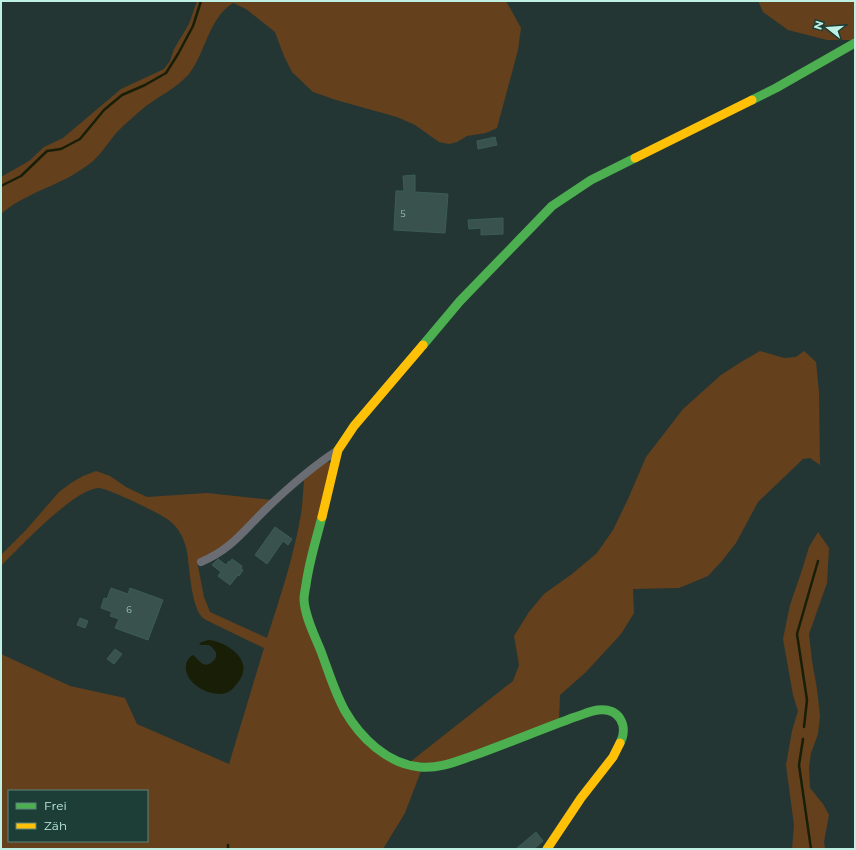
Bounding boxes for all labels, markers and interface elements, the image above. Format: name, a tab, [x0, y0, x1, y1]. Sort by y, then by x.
north arrow	[808, 8, 848, 48]
text: N	[810, 19, 826, 31]
house number: 5	[400, 208, 406, 219]
house number: 6	[126, 604, 132, 615]
legend	[8, 790, 148, 842]
text: Frei	[44, 798, 67, 813]
text: Zäh	[44, 818, 67, 833]

